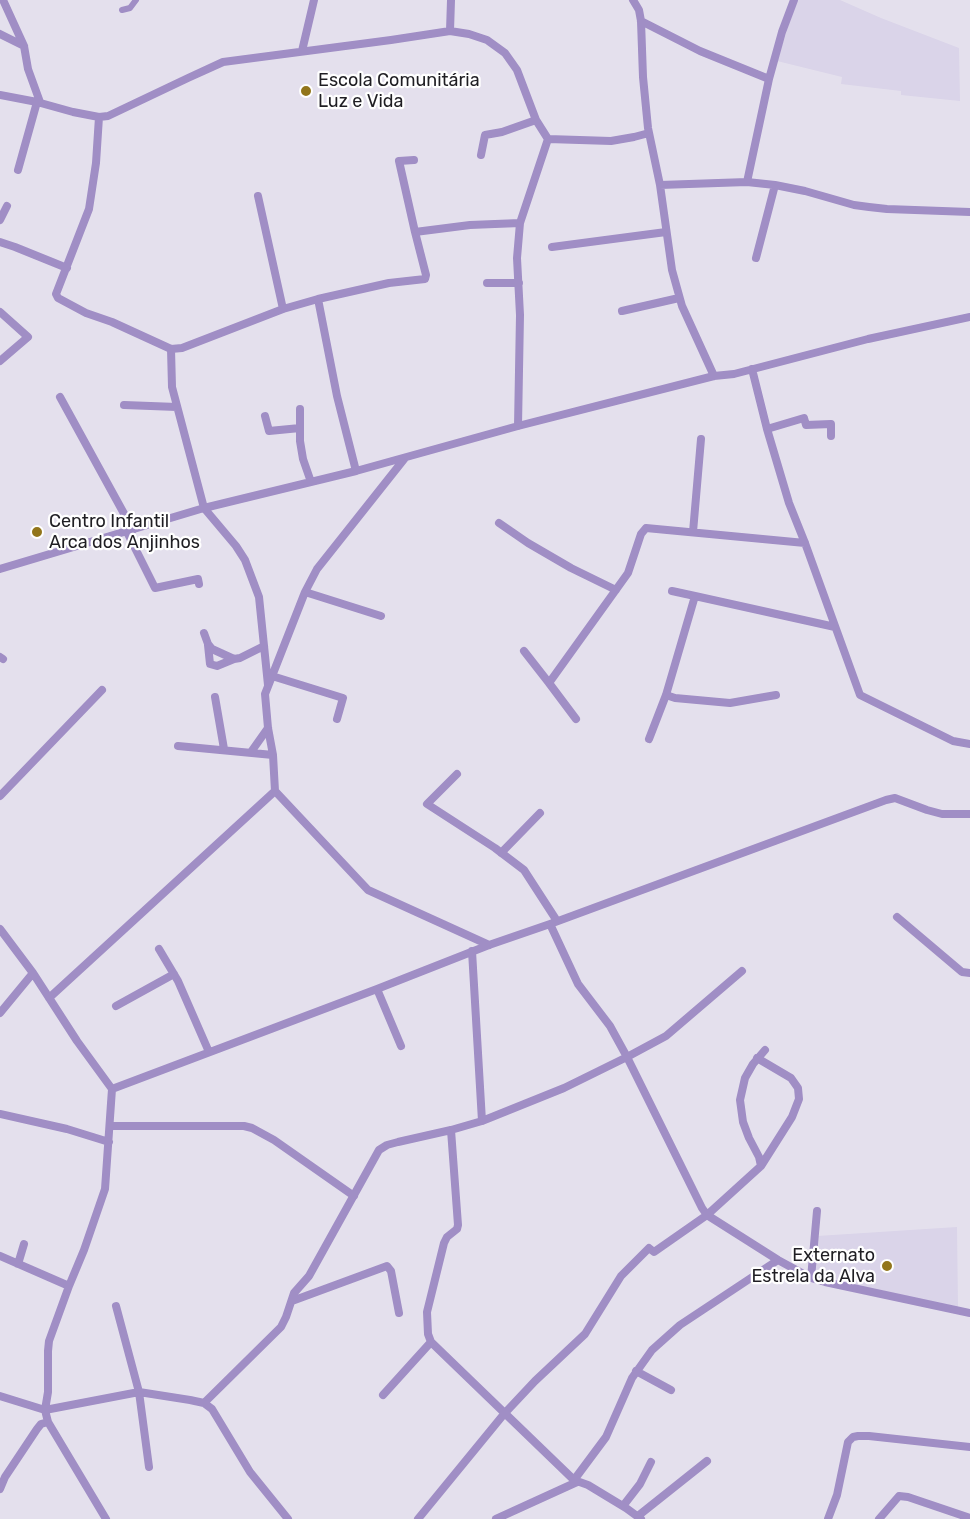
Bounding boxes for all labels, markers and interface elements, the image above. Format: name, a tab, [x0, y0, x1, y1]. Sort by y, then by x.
place label: Escola Comunitária Luz e Vida	[318, 70, 480, 112]
marker: Escola Comunitária Luz e Vida	[299, 84, 313, 98]
place label: Centro Infantil Arca dos Anjinhos	[49, 511, 200, 554]
marker: Centro Infantil Arca dos Anjinhos	[30, 525, 44, 539]
place label: Externato Estrela da Alva	[751, 1245, 875, 1288]
marker: Externato Estrela da Alva	[880, 1259, 894, 1273]

